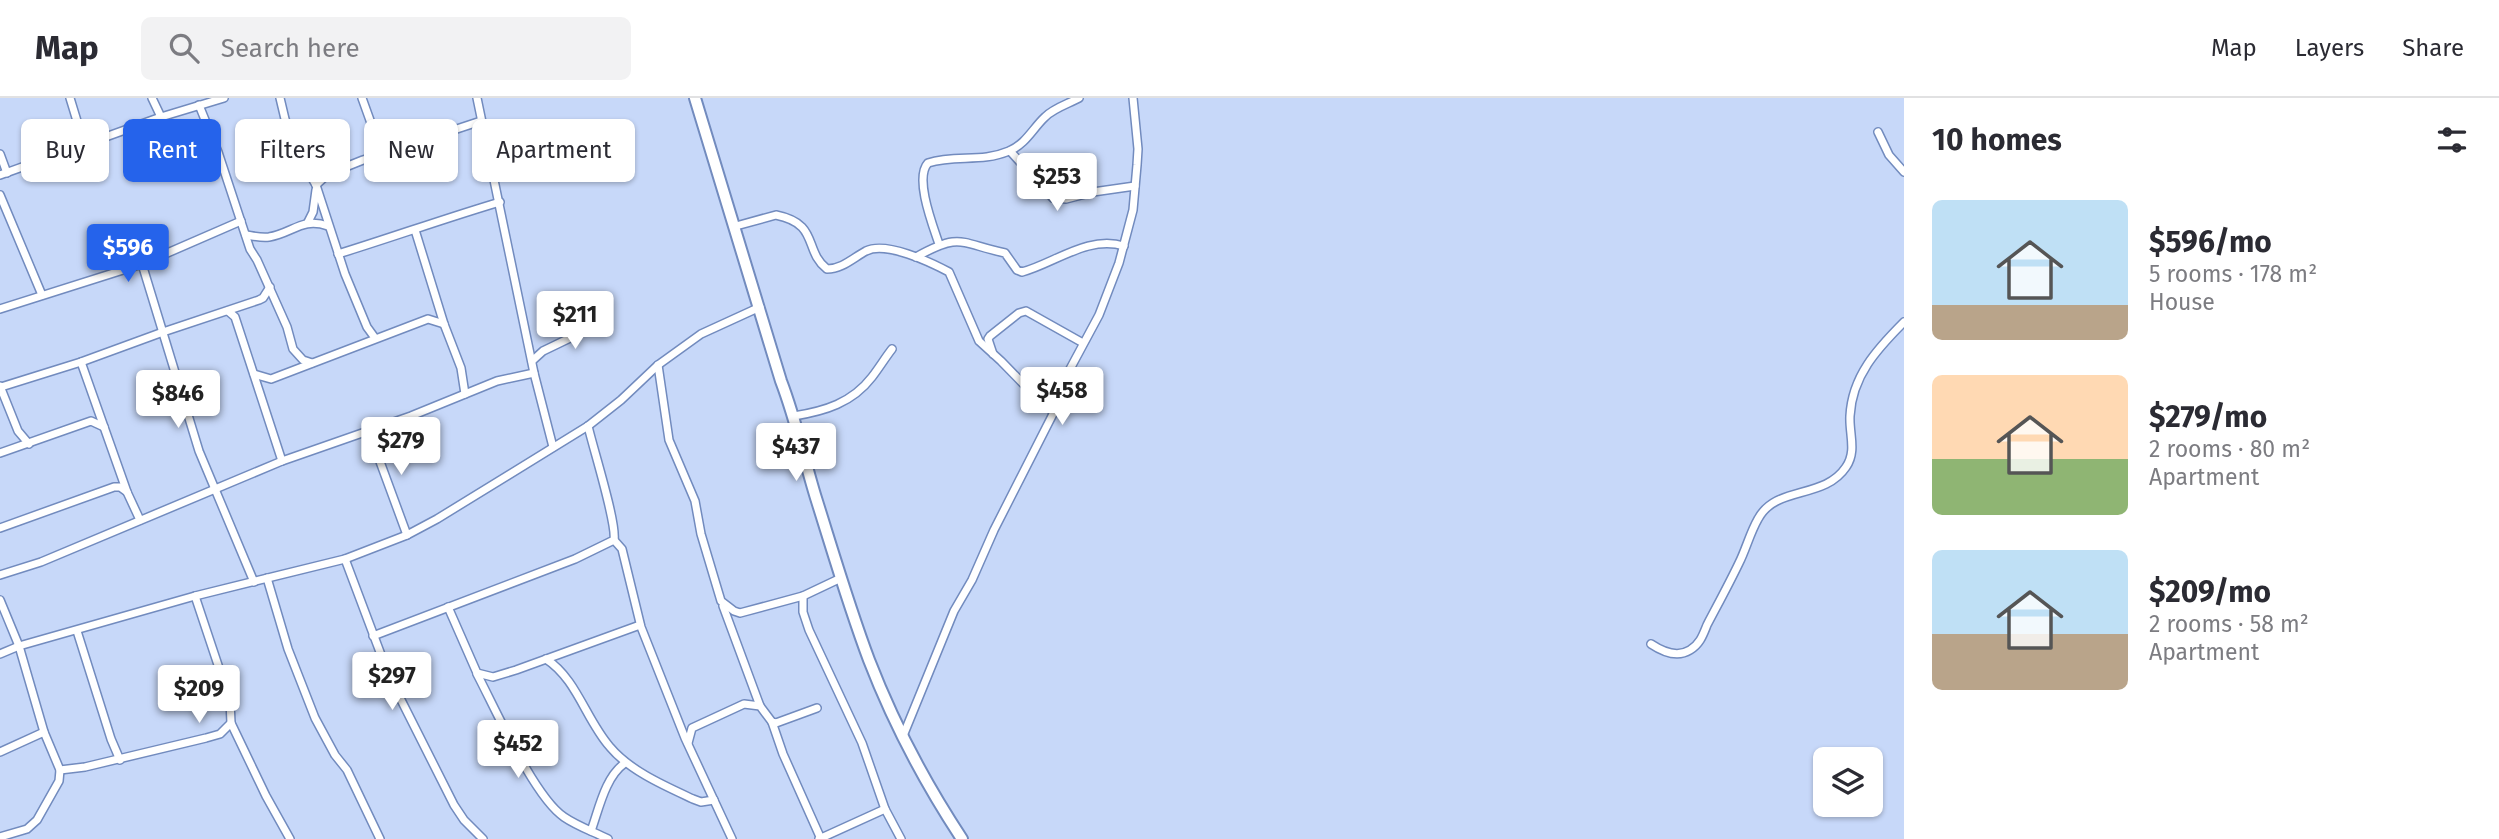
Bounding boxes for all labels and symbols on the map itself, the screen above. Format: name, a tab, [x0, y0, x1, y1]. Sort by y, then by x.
pin: $253	[1016, 153, 1098, 213]
pin: $596	[87, 225, 169, 284]
pin: $211	[534, 292, 616, 351]
pin: $458	[1021, 368, 1103, 427]
pin: $846	[137, 370, 219, 430]
pin: $279	[360, 418, 442, 477]
pin: $437	[755, 424, 837, 483]
pin: $297	[351, 652, 433, 712]
pin: $209	[158, 666, 240, 725]
pin: $452	[477, 720, 559, 780]

